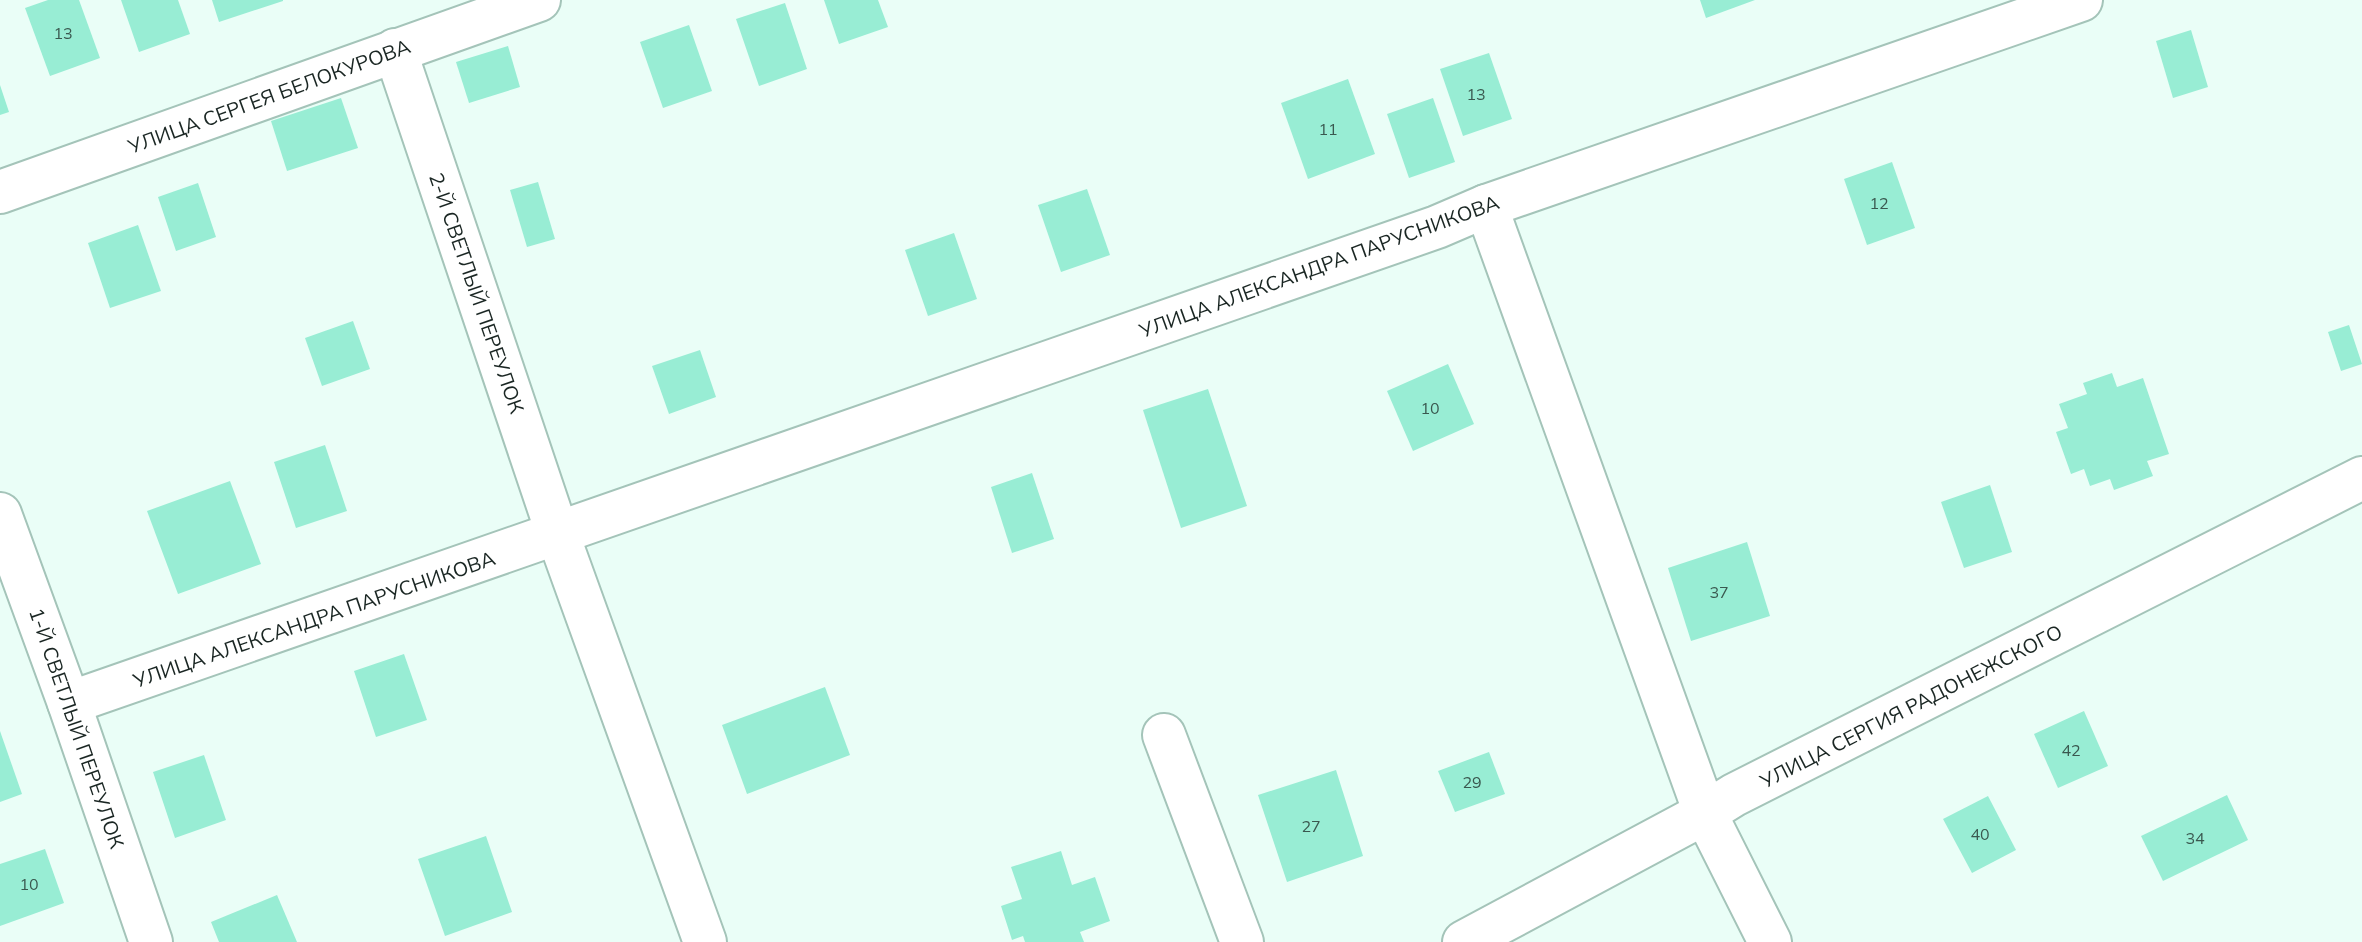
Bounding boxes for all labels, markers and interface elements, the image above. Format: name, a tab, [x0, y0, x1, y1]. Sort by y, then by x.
house number: 13	[53, 23, 73, 43]
street label: УЛИЦА СЕРГЕЯ БЕЛОКУРОВА	[124, 33, 414, 159]
house number: 13	[1466, 84, 1486, 104]
house number: 11	[1318, 119, 1338, 139]
street label: 2-Й СВЕТЛЫЙ ПЕРЕУЛОК	[424, 169, 530, 417]
street label: УЛИЦА АЛЕКСАНДРА ПАРУСНИКОВА	[1135, 189, 1503, 343]
house number: 12	[1869, 193, 1889, 213]
house number: 10	[1420, 398, 1440, 418]
street label: УЛИЦА АЛЕКСАНДРА ПАРУСНИКОВА	[129, 545, 499, 693]
house number: 37	[1709, 582, 1729, 602]
street label: 1-Й СВЕТЛЫЙ ПЕРЕУЛОК	[24, 604, 130, 852]
street label: УЛИЦА СЕРГИЯ РАДОНЕЖСКОГО	[1755, 619, 2066, 794]
house number: 42	[2061, 740, 2081, 760]
house number: 29	[1462, 772, 1482, 792]
house number: 27	[1301, 816, 1321, 836]
house number: 40	[1970, 824, 1990, 844]
house number: 34	[2185, 828, 2205, 848]
house number: 10	[19, 874, 39, 894]

